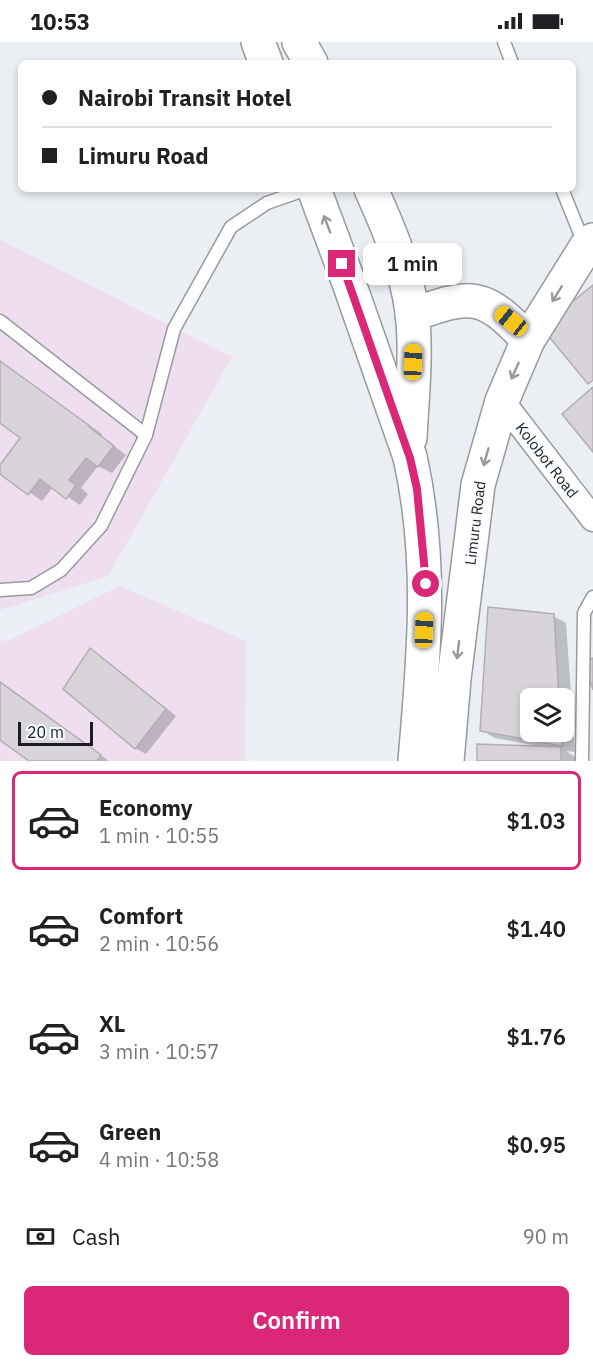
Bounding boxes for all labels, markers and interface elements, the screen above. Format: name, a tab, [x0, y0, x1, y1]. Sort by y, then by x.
text: 10:53	[30, 7, 90, 36]
text: Nairobi Transit Hotel	[78, 83, 291, 112]
text: Limuru Road	[78, 141, 209, 170]
one-way arrow	[321, 215, 332, 234]
callout: 1 min	[363, 243, 462, 285]
route end	[328, 250, 355, 277]
text: 1 min	[387, 250, 438, 277]
one-way arrow	[551, 285, 563, 302]
car	[491, 303, 531, 339]
car	[403, 344, 423, 380]
one-way arrow	[509, 361, 520, 379]
street label: Kolobot Road	[512, 419, 582, 501]
one-way arrow	[479, 447, 491, 466]
street label: Limuru Road	[460, 480, 490, 566]
route start	[412, 570, 439, 597]
car	[414, 612, 434, 648]
one-way arrow	[453, 640, 464, 659]
map controls	[520, 688, 574, 742]
button: layers	[520, 688, 574, 742]
scale bar	[18, 719, 93, 746]
text: 20 m	[27, 722, 64, 742]
text: Economy	[99, 793, 193, 822]
icon: car	[27, 794, 81, 848]
text: $1.03	[507, 806, 566, 835]
text: 1 min · 10:55	[99, 822, 219, 849]
text: Comfort	[99, 901, 183, 930]
icon: car	[27, 902, 81, 956]
text: $1.40	[507, 914, 566, 943]
text: 2 min · 10:56	[99, 930, 219, 957]
text: XL	[99, 1009, 125, 1038]
icon: car	[27, 1010, 81, 1064]
text: $1.76	[507, 1022, 566, 1051]
text: 3 min · 10:57	[99, 1038, 219, 1065]
text: Green	[99, 1117, 161, 1146]
icon: car	[27, 1118, 81, 1172]
text: $0.95	[507, 1130, 566, 1159]
text: 4 min · 10:58	[99, 1146, 219, 1173]
icon: cash	[24, 1220, 57, 1253]
text: Cash	[72, 1222, 121, 1251]
text: 90 m	[523, 1223, 569, 1250]
button: Confirm	[24, 1286, 569, 1355]

